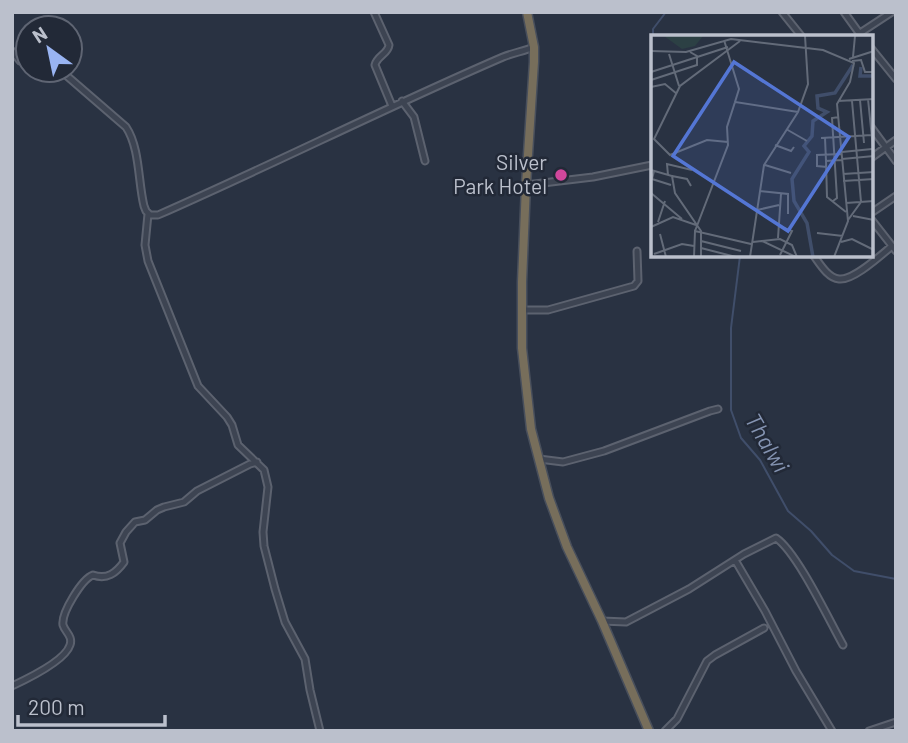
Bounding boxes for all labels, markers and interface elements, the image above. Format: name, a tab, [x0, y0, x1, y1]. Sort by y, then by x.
north arrow	[14, 14, 84, 84]
text: N	[28, 21, 51, 47]
inset map	[651, 35, 873, 257]
place label: Silver Park Hotel	[453, 149, 547, 198]
marker: Silver Park Hotel	[553, 167, 569, 183]
water label: Thalwi	[740, 408, 796, 477]
scale bar	[18, 684, 164, 728]
text: 200 m	[28, 694, 85, 719]

